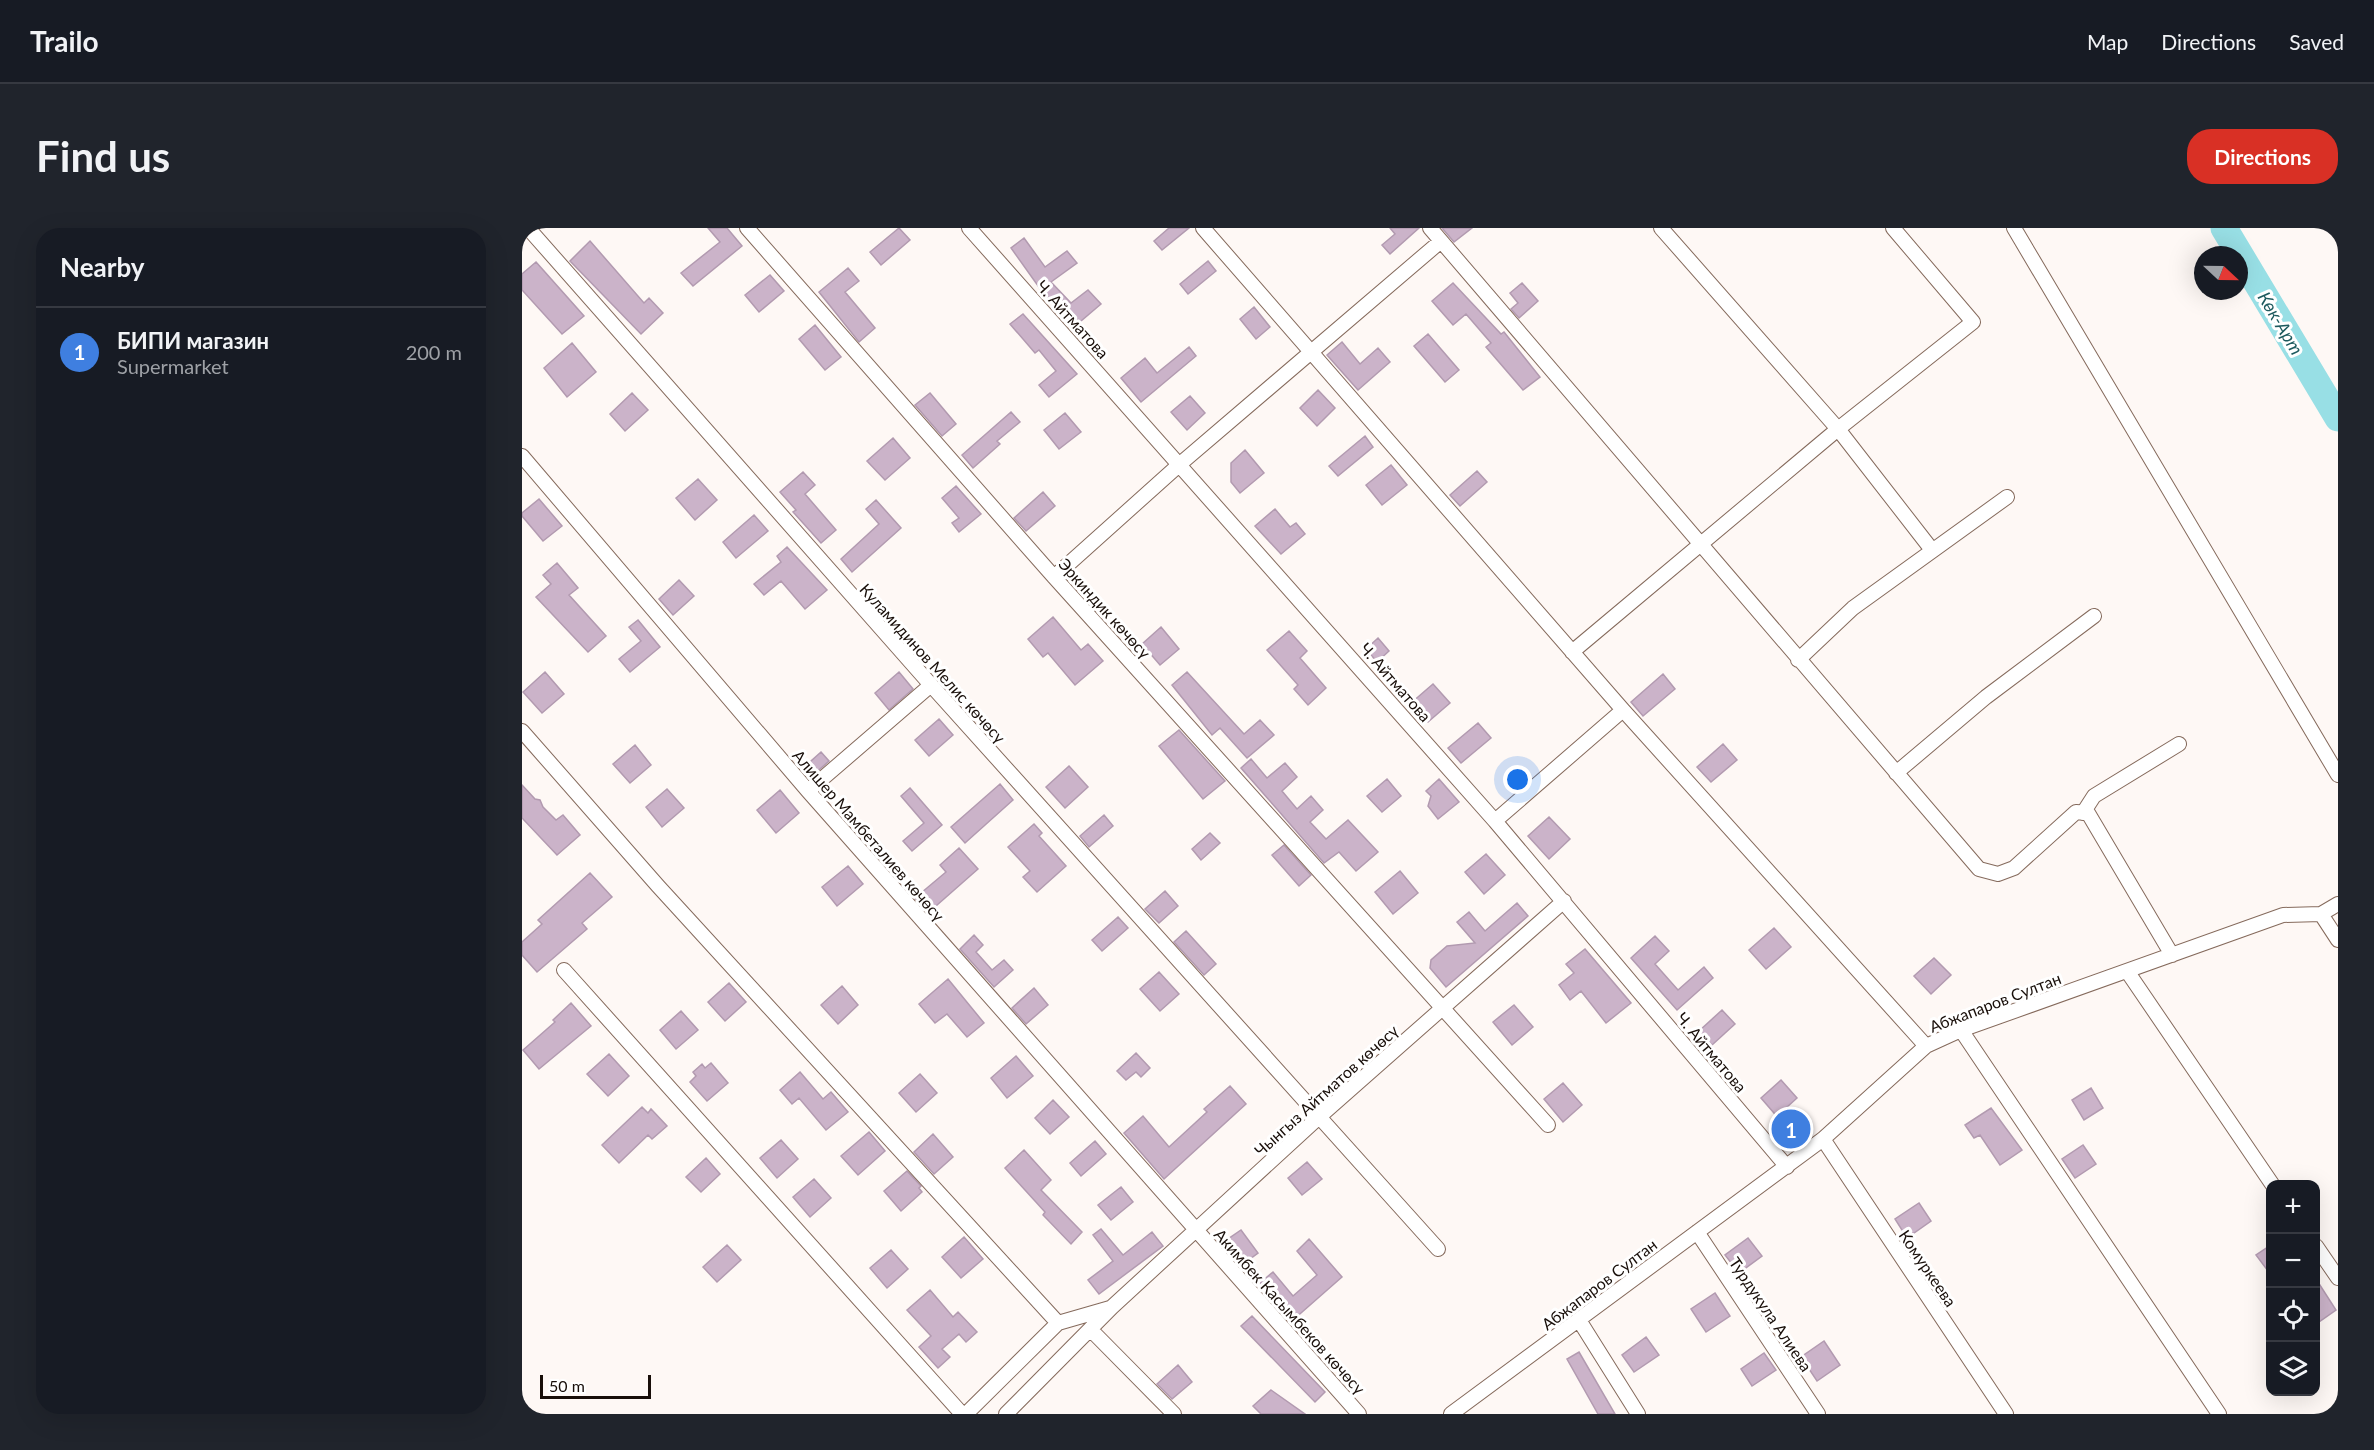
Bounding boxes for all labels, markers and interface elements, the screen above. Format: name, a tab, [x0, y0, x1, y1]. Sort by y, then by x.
text: Trailo	[30, 24, 99, 58]
text: Map	[2087, 29, 2128, 54]
text: Directions	[2161, 29, 2256, 54]
text: Saved	[2289, 29, 2344, 54]
button: Directions	[2187, 129, 2338, 184]
text: Find us	[36, 131, 170, 181]
north arrow	[2194, 246, 2248, 300]
text: Nearby	[60, 251, 145, 283]
street label: Ч. Айтматова	[1033, 276, 1113, 362]
water label: Көк-Арт	[2254, 288, 2308, 358]
text: БИПИ магазин	[117, 327, 269, 354]
text: 1	[74, 340, 85, 364]
text: 200 m	[406, 340, 462, 364]
text: Supermarket	[117, 354, 229, 378]
street label: Эркиндик көчөсү	[1055, 554, 1155, 662]
street label: Куламидинов Мелис көчөсү	[856, 579, 1010, 747]
street label: Ч. Айтматова	[1357, 639, 1435, 725]
street label: Алишер Мамбеталиев көчөсү	[789, 745, 949, 925]
your location	[1503, 765, 1532, 794]
street label: Абжапаров Султан	[1927, 968, 2063, 1036]
street label: Ч. Айтматова	[1673, 1008, 1751, 1096]
street label: Чынгыз Айтматов көчөсү	[1250, 1020, 1402, 1159]
pin: 1	[1772, 1106, 1810, 1152]
map controls	[2266, 1180, 2320, 1396]
button: +	[2266, 1180, 2320, 1234]
street label: Акимбек Касымбеков көчөсү	[1211, 1224, 1370, 1398]
street label: Комуркеева	[1895, 1226, 1961, 1310]
street label: Абжапаров Султан	[1538, 1234, 1660, 1334]
button: −	[2266, 1234, 2320, 1288]
street label: Турдукула Алиева	[1726, 1253, 1816, 1375]
button: locate	[2266, 1288, 2320, 1342]
button: layers	[2266, 1342, 2320, 1396]
scale bar	[540, 1372, 651, 1400]
text: 50 m	[549, 1376, 585, 1395]

